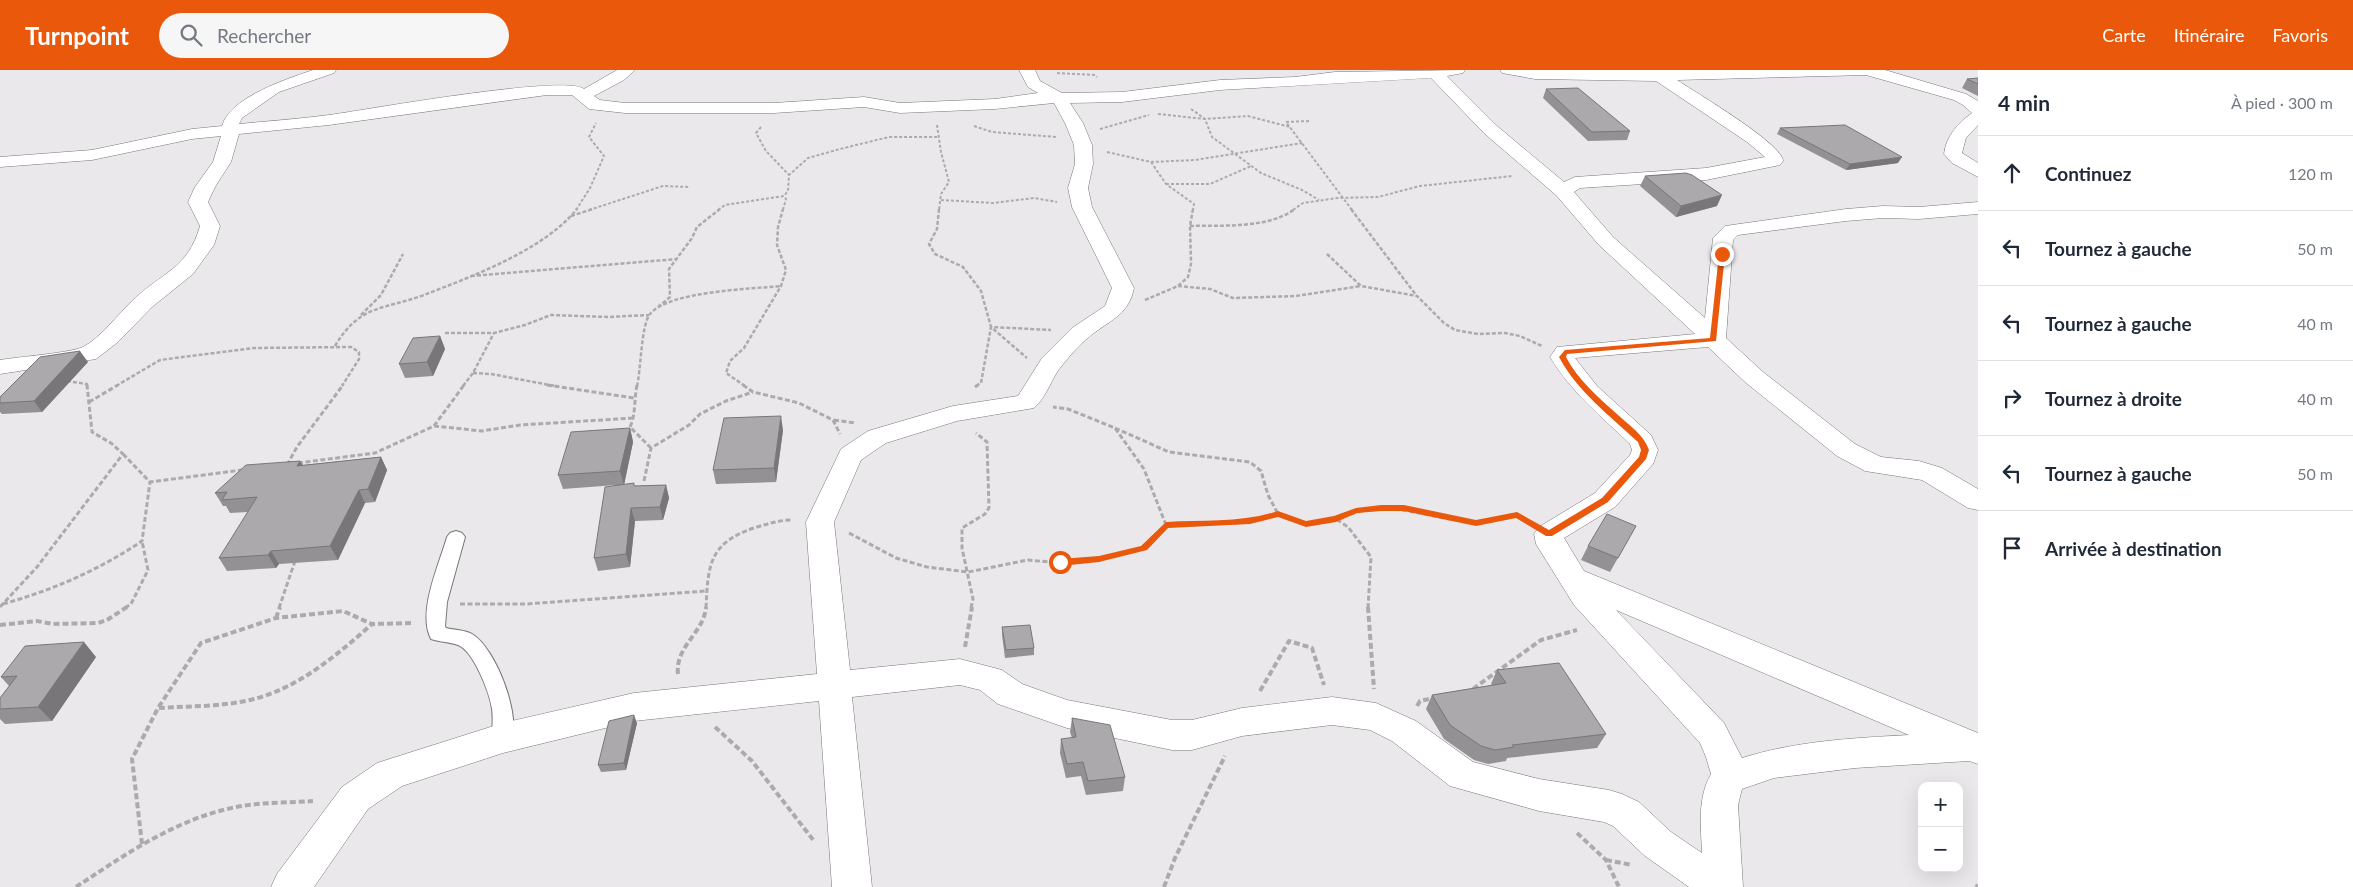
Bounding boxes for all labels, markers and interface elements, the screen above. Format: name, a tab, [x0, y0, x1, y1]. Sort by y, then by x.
search box	[159, 13, 509, 58]
text: Turnpoint	[25, 21, 129, 50]
icon: search	[177, 21, 205, 49]
text: Rechercher	[217, 24, 311, 47]
text: Carte	[2102, 24, 2146, 46]
text: Itinéraire	[2174, 24, 2244, 46]
text: Favoris	[2272, 24, 2328, 46]
text: 4 min	[1998, 90, 2050, 115]
text: À pied · 300 m	[2231, 93, 2333, 112]
icon: ahead	[1998, 159, 2026, 187]
text: Continuez	[2045, 162, 2131, 185]
text: 120 m	[2288, 164, 2333, 183]
icon: left	[1998, 234, 2026, 262]
text: Tournez à gauche	[2045, 237, 2192, 260]
text: 50 m	[2297, 239, 2333, 258]
route end	[1711, 243, 1734, 266]
icon: left	[1998, 309, 2026, 337]
text: Tournez à gauche	[2045, 312, 2192, 335]
text: 40 m	[2297, 314, 2333, 333]
icon: right	[1998, 384, 2026, 412]
text: Tournez à droite	[2045, 387, 2182, 410]
text: 40 m	[2297, 389, 2333, 408]
icon: left	[1998, 459, 2026, 487]
text: Tournez à gauche	[2045, 462, 2192, 485]
text: 50 m	[2297, 464, 2333, 483]
icon: arrive	[1998, 534, 2026, 562]
text: Arrivée à destination	[2045, 537, 2222, 560]
route start	[1049, 551, 1072, 574]
map controls	[1918, 782, 1963, 872]
button: +	[1918, 782, 1963, 827]
button: −	[1918, 827, 1963, 872]

